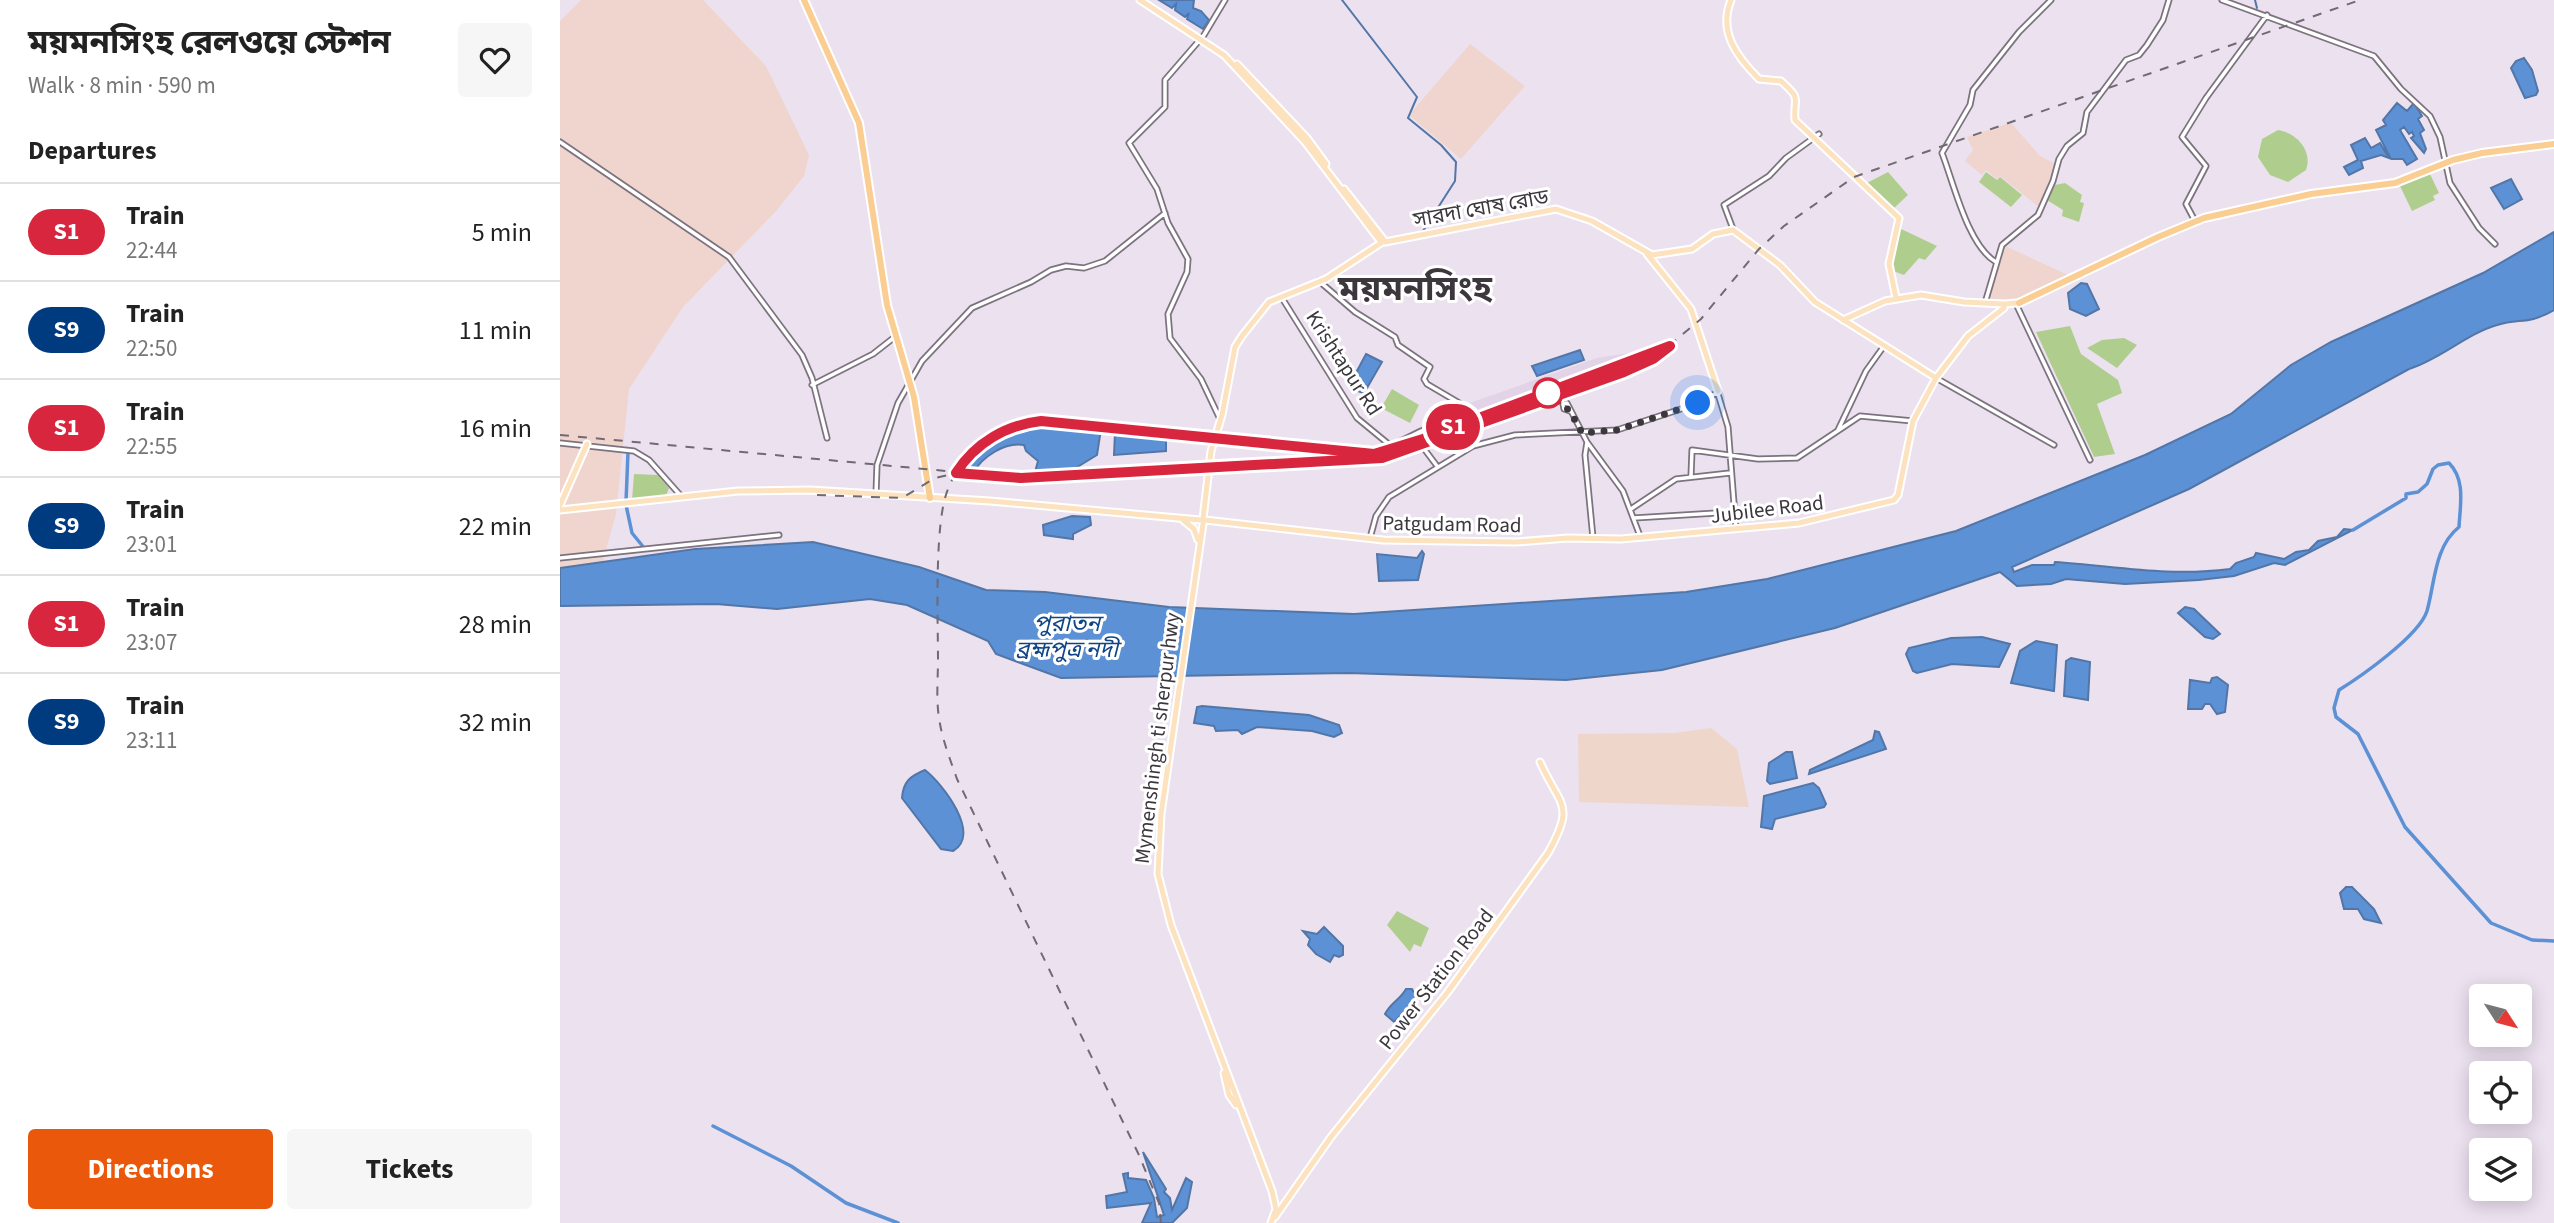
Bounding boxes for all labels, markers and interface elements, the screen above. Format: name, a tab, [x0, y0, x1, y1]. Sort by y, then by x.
text: ময়মনসিংহ রেলওয়ে স্টেশন	[28, 19, 391, 66]
button: heart	[458, 23, 532, 97]
text: Walk · 8 min · 590 m	[28, 69, 216, 102]
text: Departures	[28, 132, 156, 169]
street label: সারদা ঘোষ রোড	[1410, 181, 1552, 235]
text: Train	[126, 197, 185, 234]
text: S1	[53, 214, 80, 249]
text: 5 min	[472, 214, 532, 251]
text: 22:44	[126, 234, 177, 267]
district label: ময়মনসিংহ	[1337, 264, 1493, 314]
text: Train	[126, 295, 185, 332]
street label: Krishtapur Rd	[1299, 304, 1389, 422]
text: S9	[53, 312, 80, 347]
text: 11 min	[459, 312, 532, 349]
text: 22:50	[126, 332, 177, 365]
unlabelled marker	[1533, 378, 1563, 408]
your location	[1680, 385, 1715, 420]
text: Train	[126, 393, 185, 430]
line badge: S1	[1422, 404, 1484, 450]
text: S1	[1440, 409, 1466, 444]
text: S1	[53, 410, 80, 445]
text: 16 min	[459, 410, 532, 447]
text: 22:55	[126, 430, 177, 463]
street label: Jubilee Road	[1709, 487, 1825, 531]
text: Train	[126, 491, 185, 528]
text: S9	[53, 508, 80, 543]
text: 22 min	[459, 508, 532, 545]
street label: Patgudam Road	[1382, 508, 1522, 540]
text: 23:01	[126, 528, 177, 561]
text: Train	[126, 589, 185, 626]
text: S1	[53, 606, 80, 641]
text: 28 min	[459, 606, 532, 643]
water label: পুরাতন ব্রহ্মপুত্র নদী	[1016, 607, 1122, 666]
street label: Mymenshingh ti sherpur hwy	[1127, 611, 1187, 865]
text: 23:07	[126, 626, 177, 659]
text: Train	[126, 687, 185, 724]
text: S9	[53, 704, 80, 739]
text: 32 min	[459, 704, 532, 741]
text: 23:11	[126, 724, 177, 757]
street label: Power Station Road	[1371, 902, 1501, 1056]
north arrow	[2469, 984, 2532, 1046]
map controls	[2469, 984, 2532, 1201]
button: locate	[2469, 1061, 2532, 1124]
button: Directions	[28, 1129, 273, 1209]
button: Tickets	[287, 1129, 532, 1209]
button: layers	[2469, 1138, 2532, 1201]

